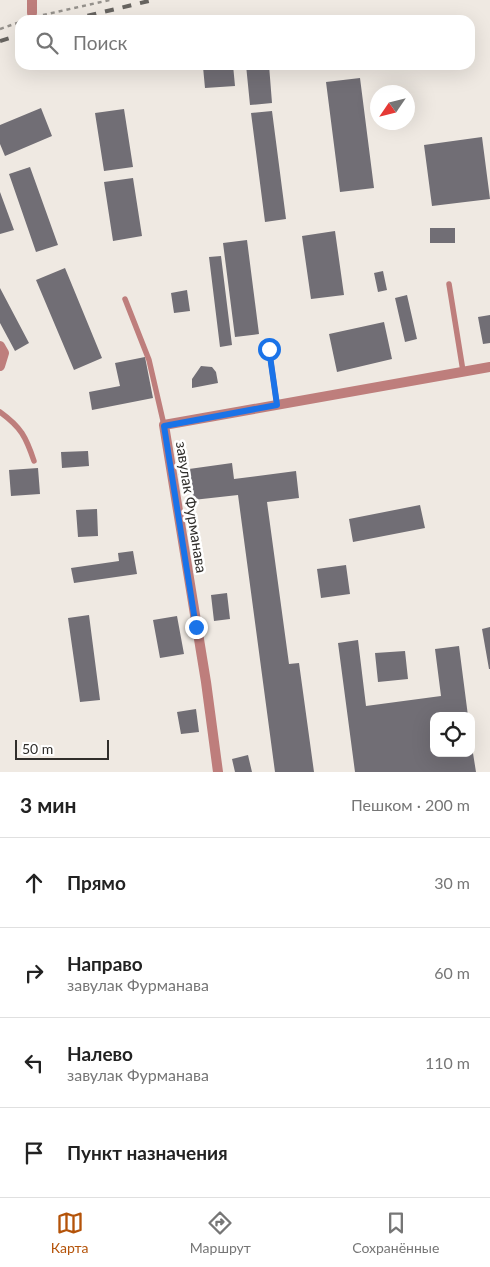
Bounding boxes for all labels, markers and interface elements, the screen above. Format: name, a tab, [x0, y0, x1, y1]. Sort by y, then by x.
search box	[15, 15, 475, 70]
icon: search	[33, 29, 61, 57]
text: Поиск	[73, 31, 127, 54]
north arrow	[370, 85, 415, 130]
route start	[258, 338, 281, 361]
street label: завулак Фурманава	[173, 440, 211, 574]
route end	[185, 616, 208, 639]
map controls	[430, 712, 475, 757]
button: locate	[430, 712, 475, 757]
scale bar	[15, 737, 109, 760]
text: 50 m	[22, 740, 53, 757]
text: 3 мин	[20, 792, 77, 817]
text: Пешком · 200 m	[351, 795, 470, 814]
icon: ahead	[20, 869, 48, 897]
text: Прямо	[67, 871, 126, 894]
text: 30 m	[434, 873, 470, 892]
text: Направо	[67, 952, 143, 975]
icon: right	[20, 959, 48, 987]
text: 60 m	[434, 963, 470, 982]
text: завулак Фурманава	[67, 975, 209, 994]
text: Налево	[67, 1042, 133, 1065]
icon: left	[20, 1049, 48, 1077]
text: 110 m	[425, 1053, 470, 1072]
text: завулак Фурманава	[67, 1065, 209, 1084]
icon: arrive	[20, 1139, 48, 1167]
text: Пункт назначения	[67, 1141, 228, 1164]
tab: Карта	[51, 1209, 89, 1256]
tab: Маршрут	[190, 1209, 251, 1256]
tab: Сохранённые	[352, 1209, 439, 1256]

